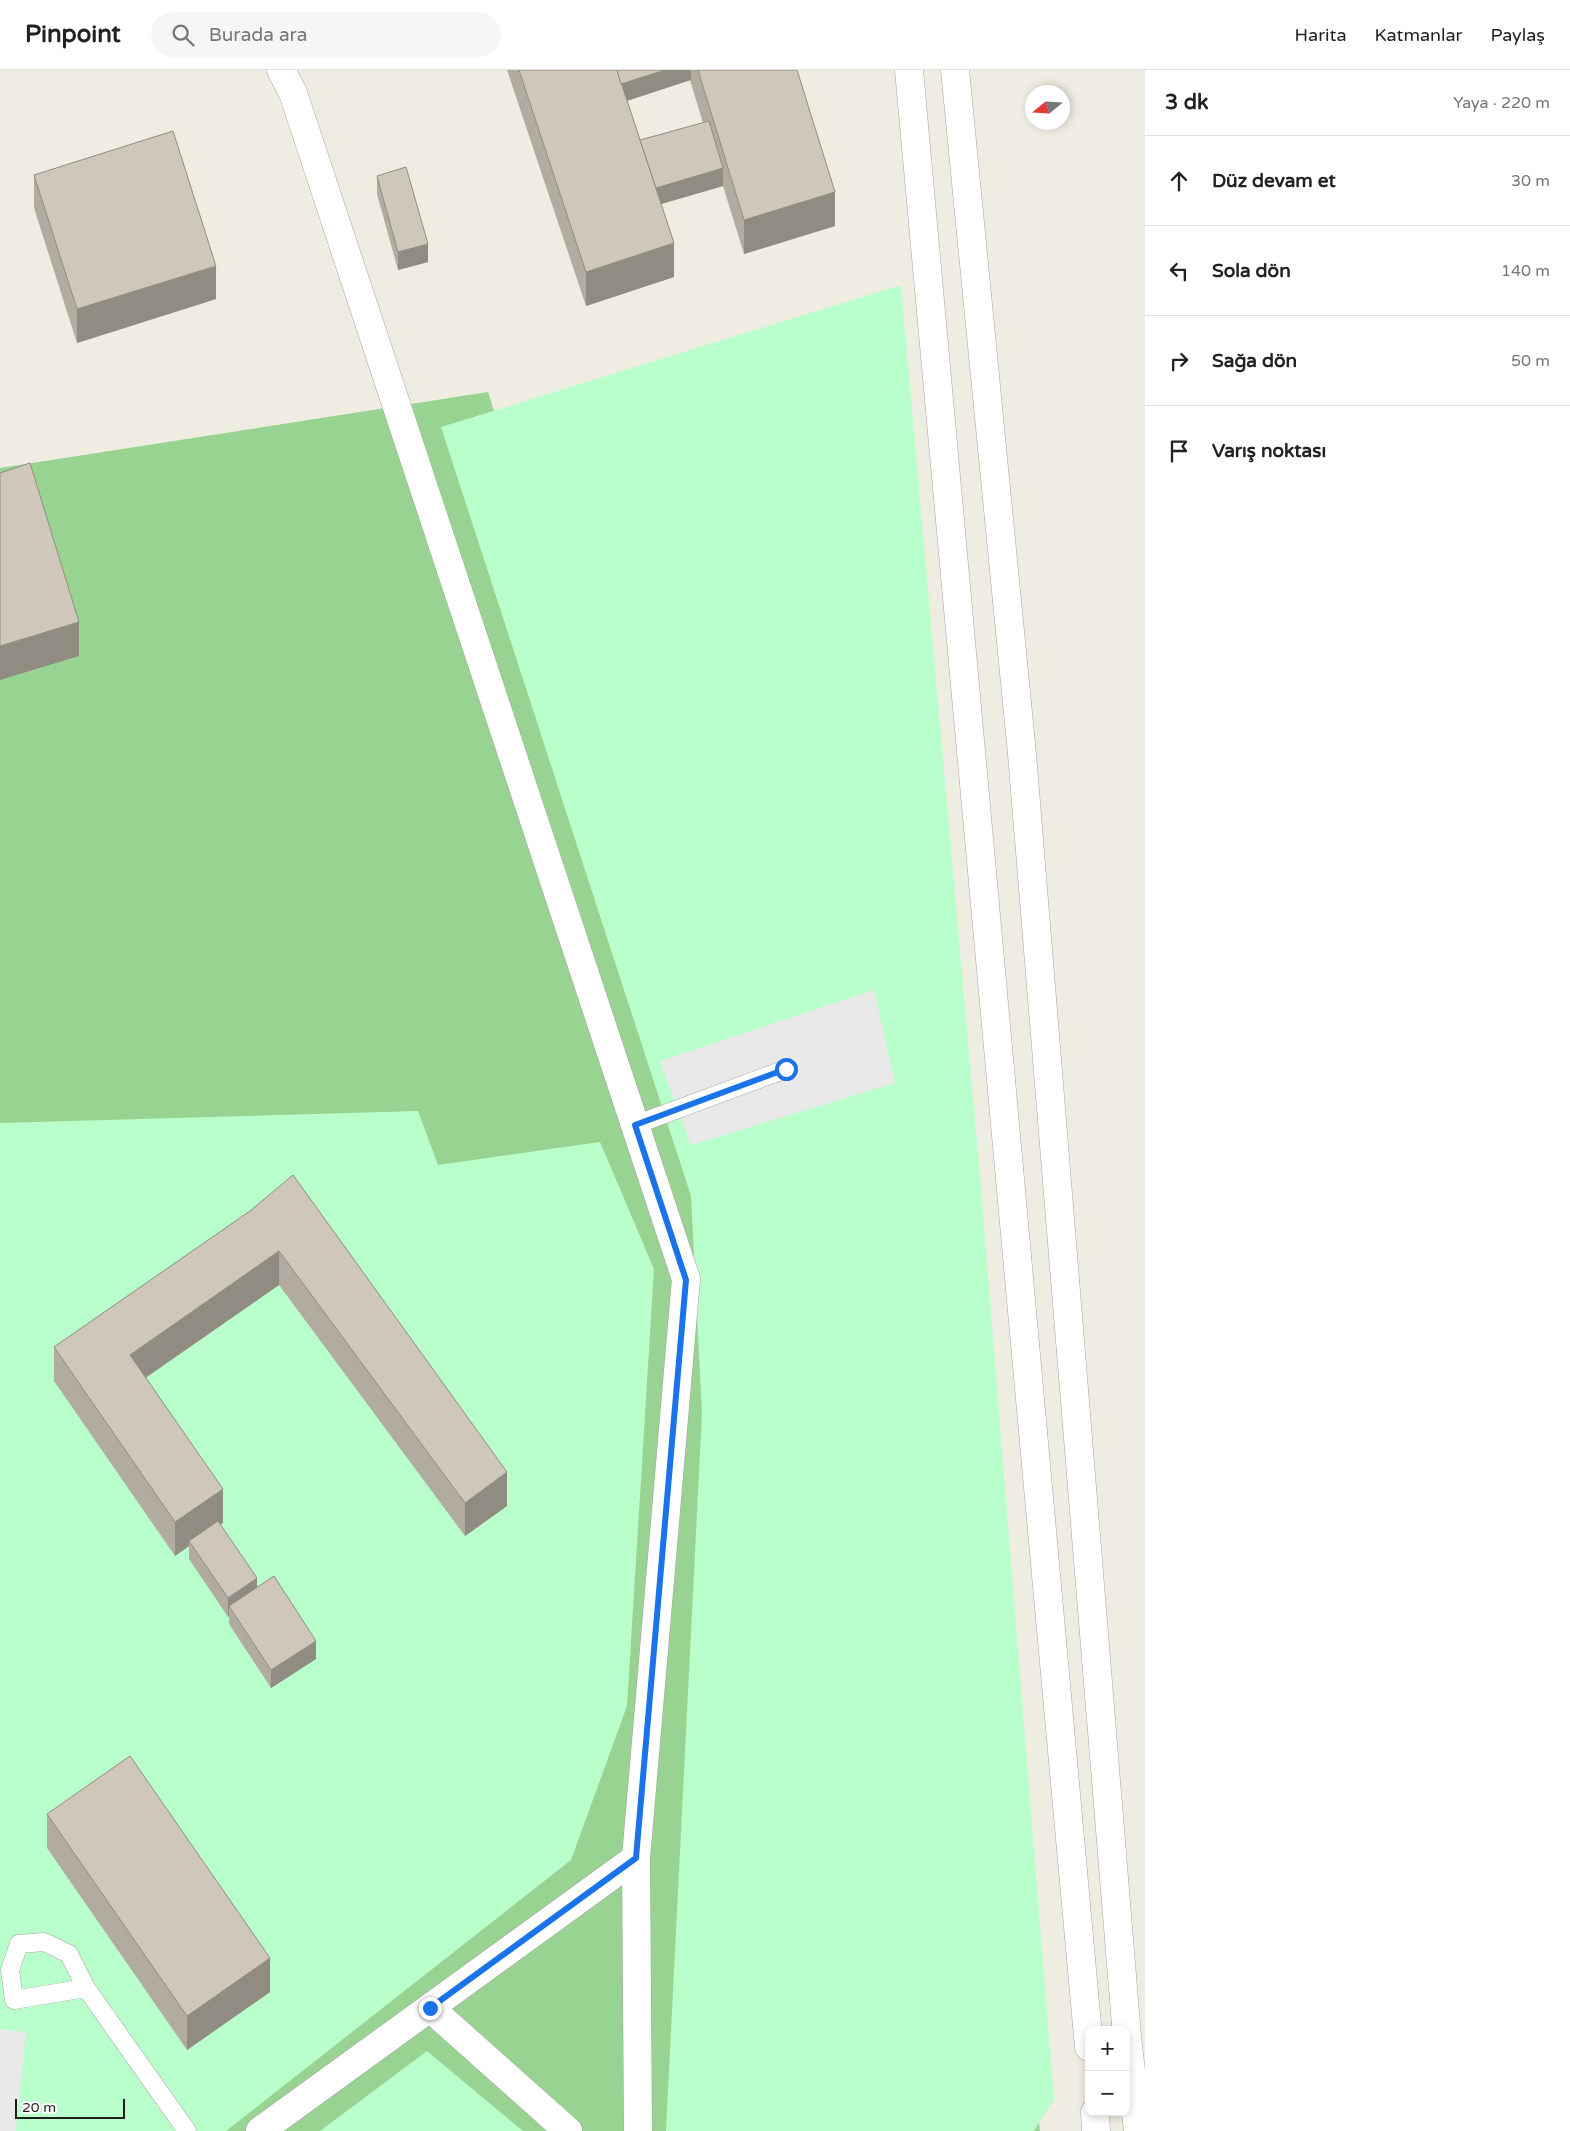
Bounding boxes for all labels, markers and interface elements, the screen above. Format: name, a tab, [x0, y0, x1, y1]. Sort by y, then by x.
search box	[151, 12, 501, 57]
text: Pinpoint	[25, 20, 121, 49]
icon: search	[169, 21, 197, 49]
text: Burada ara	[209, 24, 308, 46]
text: Harita	[1294, 24, 1347, 46]
text: Katmanlar	[1375, 24, 1463, 46]
text: Paylaş	[1491, 24, 1545, 46]
north arrow	[1025, 85, 1070, 130]
text: 3 dk	[1165, 90, 1208, 115]
text: Yaya · 220 m	[1453, 93, 1550, 113]
icon: ahead	[1165, 167, 1193, 195]
text: Düz devam et	[1212, 170, 1336, 192]
text: 30 m	[1511, 171, 1550, 191]
icon: left	[1165, 257, 1193, 285]
text: Sola dön	[1212, 260, 1291, 282]
text: 140 m	[1501, 261, 1550, 281]
icon: right	[1165, 347, 1193, 375]
text: Sağa dön	[1212, 350, 1297, 372]
text: 50 m	[1511, 351, 1550, 371]
icon: arrive	[1165, 437, 1193, 465]
text: Varış noktası	[1212, 440, 1326, 462]
route start	[775, 1058, 798, 1081]
route end	[419, 1997, 442, 2020]
map controls	[1085, 2026, 1130, 2116]
button: +	[1085, 2026, 1130, 2071]
button: −	[1085, 2071, 1130, 2116]
scale bar	[15, 2096, 125, 2119]
text: 20 m	[22, 2099, 56, 2116]

